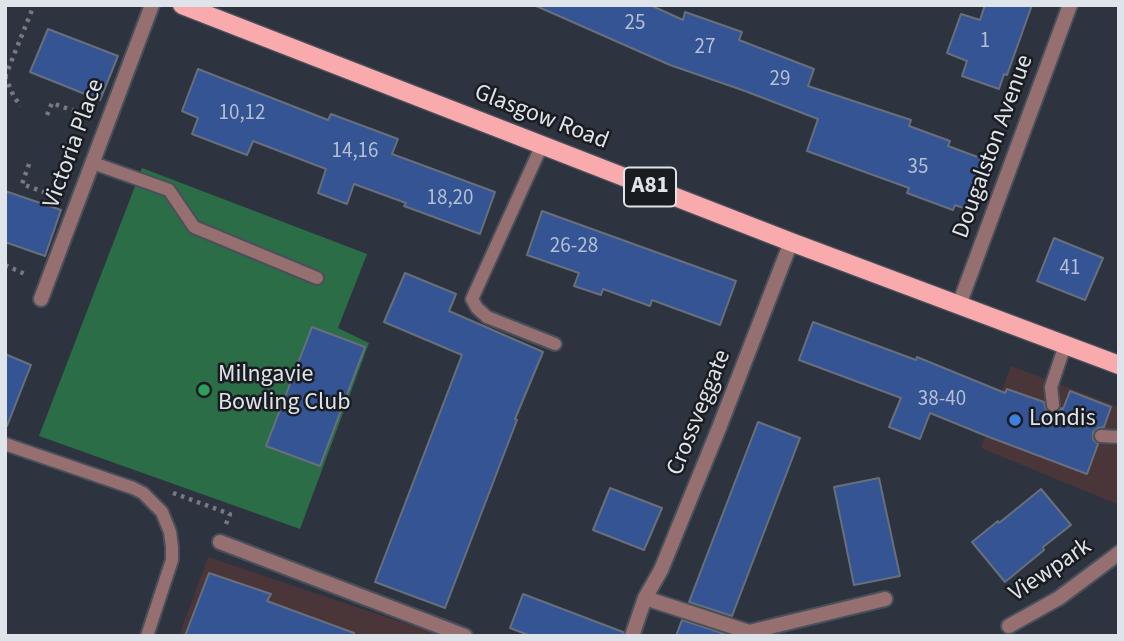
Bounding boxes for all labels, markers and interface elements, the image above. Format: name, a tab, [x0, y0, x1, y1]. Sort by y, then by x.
house number: 25	[625, 11, 645, 37]
house number: 1	[980, 29, 990, 55]
house number: 27	[695, 35, 715, 61]
street label: Dougalston Avenue	[947, 51, 1041, 243]
house number: 29	[770, 67, 790, 93]
street label: Victoria Place	[38, 76, 112, 212]
street label: Glasgow Road	[470, 79, 612, 157]
house number: 10,12	[219, 101, 265, 127]
house number: 14,16	[332, 139, 378, 165]
house number: 35	[908, 155, 928, 181]
road number: A81	[624, 168, 676, 206]
house number: 18,20	[427, 186, 473, 212]
house number: 26-28	[550, 234, 598, 260]
house number: 41	[1060, 256, 1080, 282]
street label: Crossveggate	[662, 346, 738, 480]
place label: Milngavie Bowling Club	[218, 362, 350, 418]
marker: Milngavie Bowling Club	[196, 382, 212, 398]
house number: 38-40	[918, 387, 966, 413]
place label: Londis	[1029, 406, 1096, 434]
marker: Londis	[1007, 412, 1023, 428]
street label: Viewpark	[1004, 533, 1098, 609]

